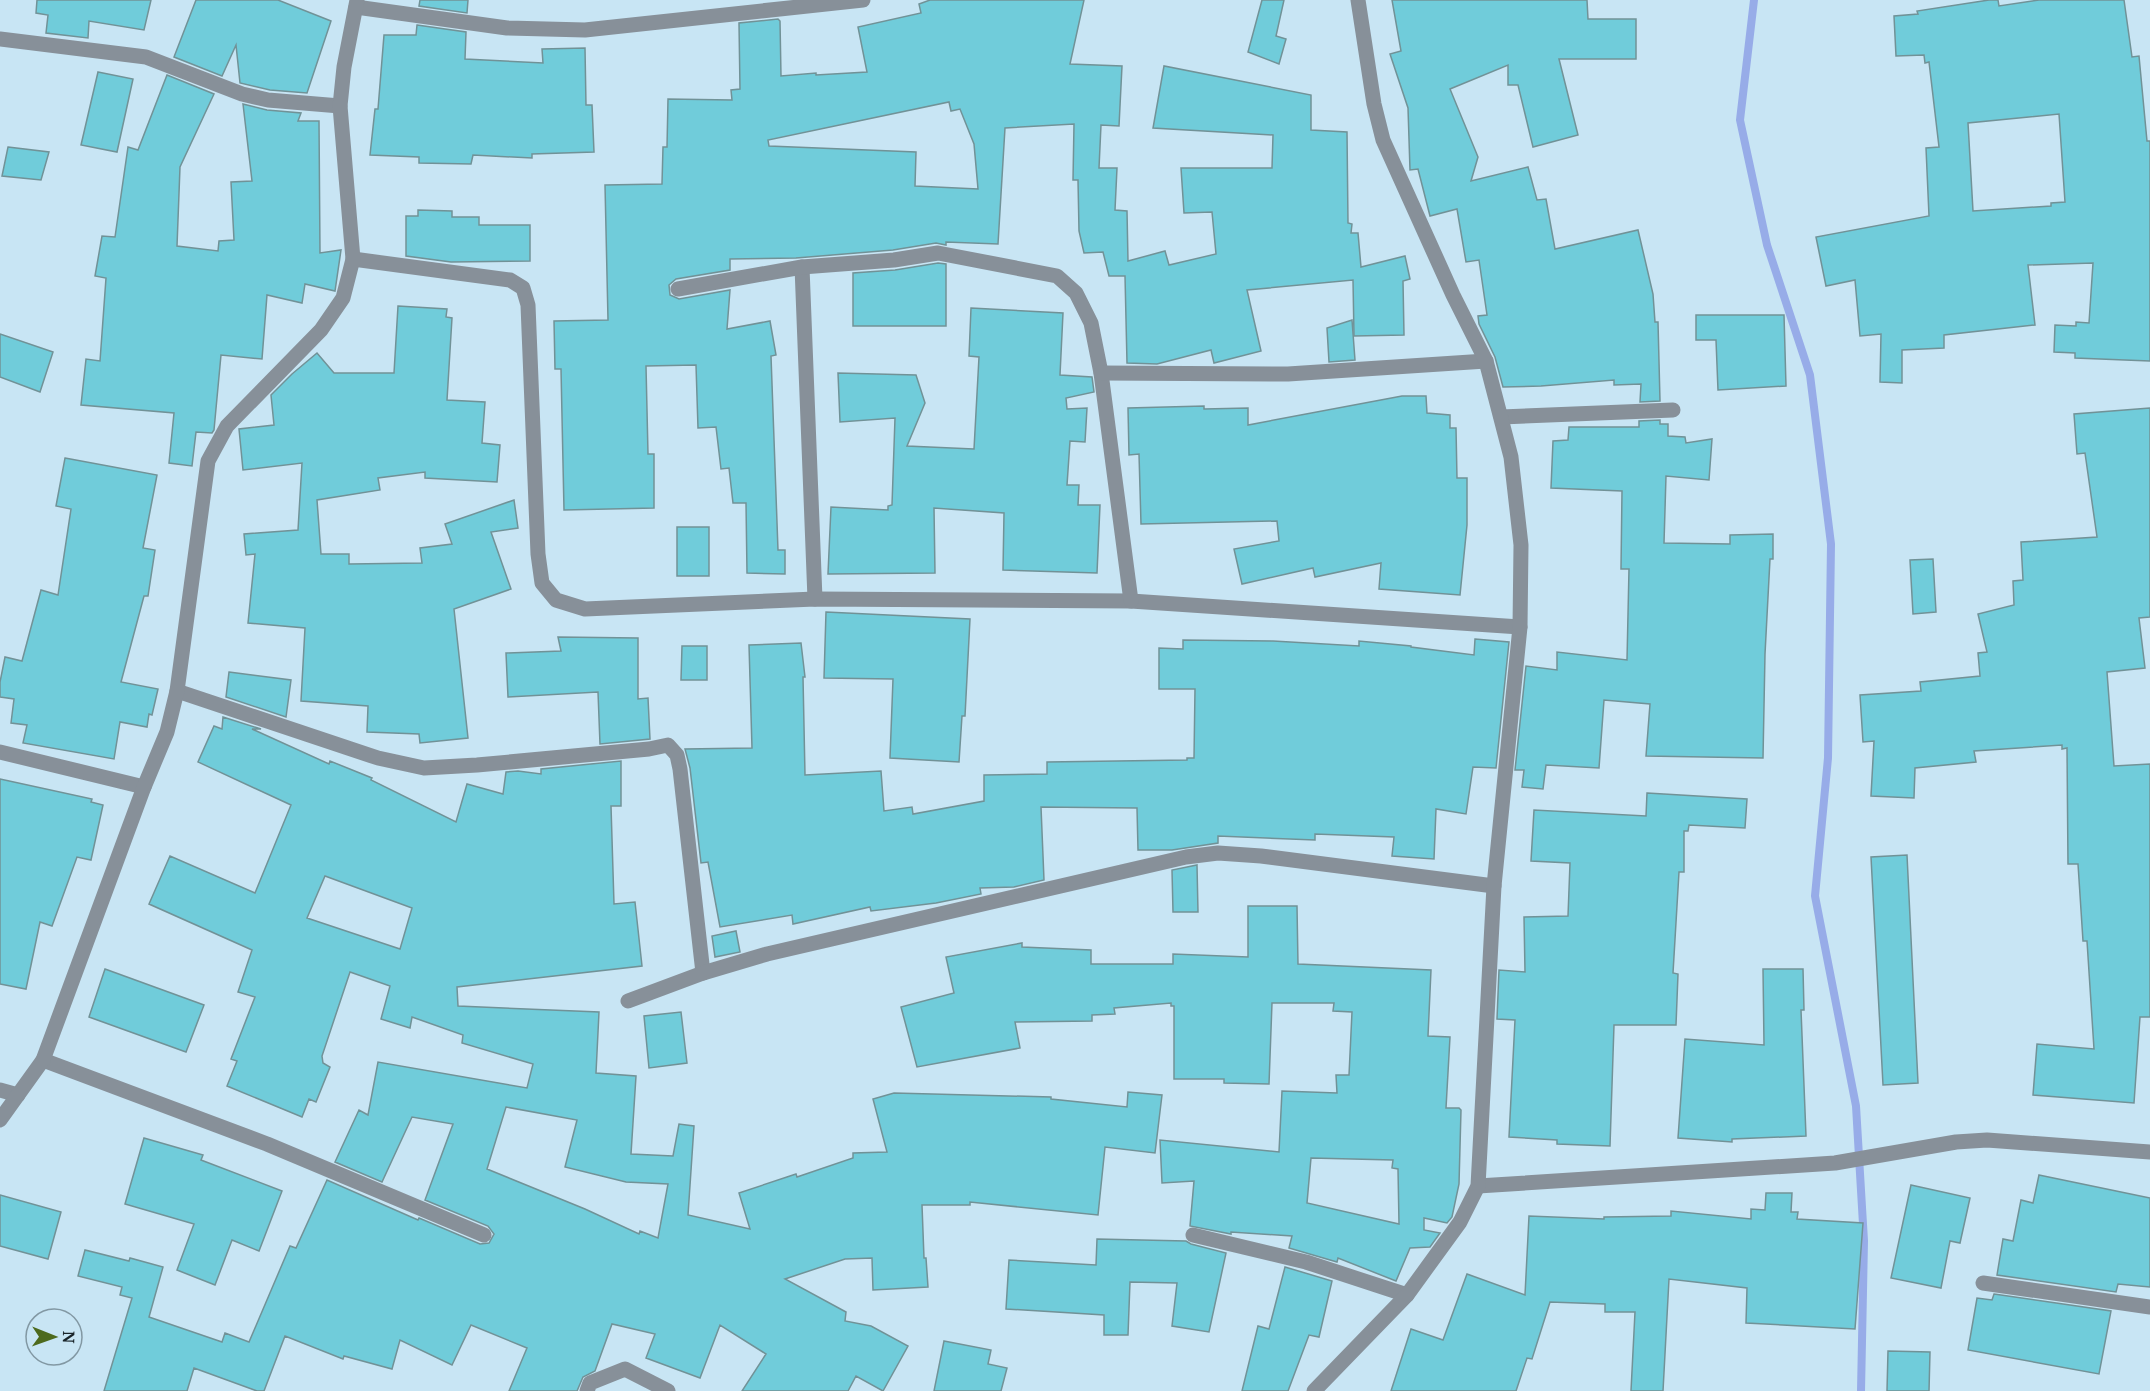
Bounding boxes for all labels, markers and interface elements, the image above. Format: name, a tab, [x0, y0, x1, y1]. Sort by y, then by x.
north arrow	[24, 1307, 84, 1367]
text: N	[58, 1331, 80, 1344]

